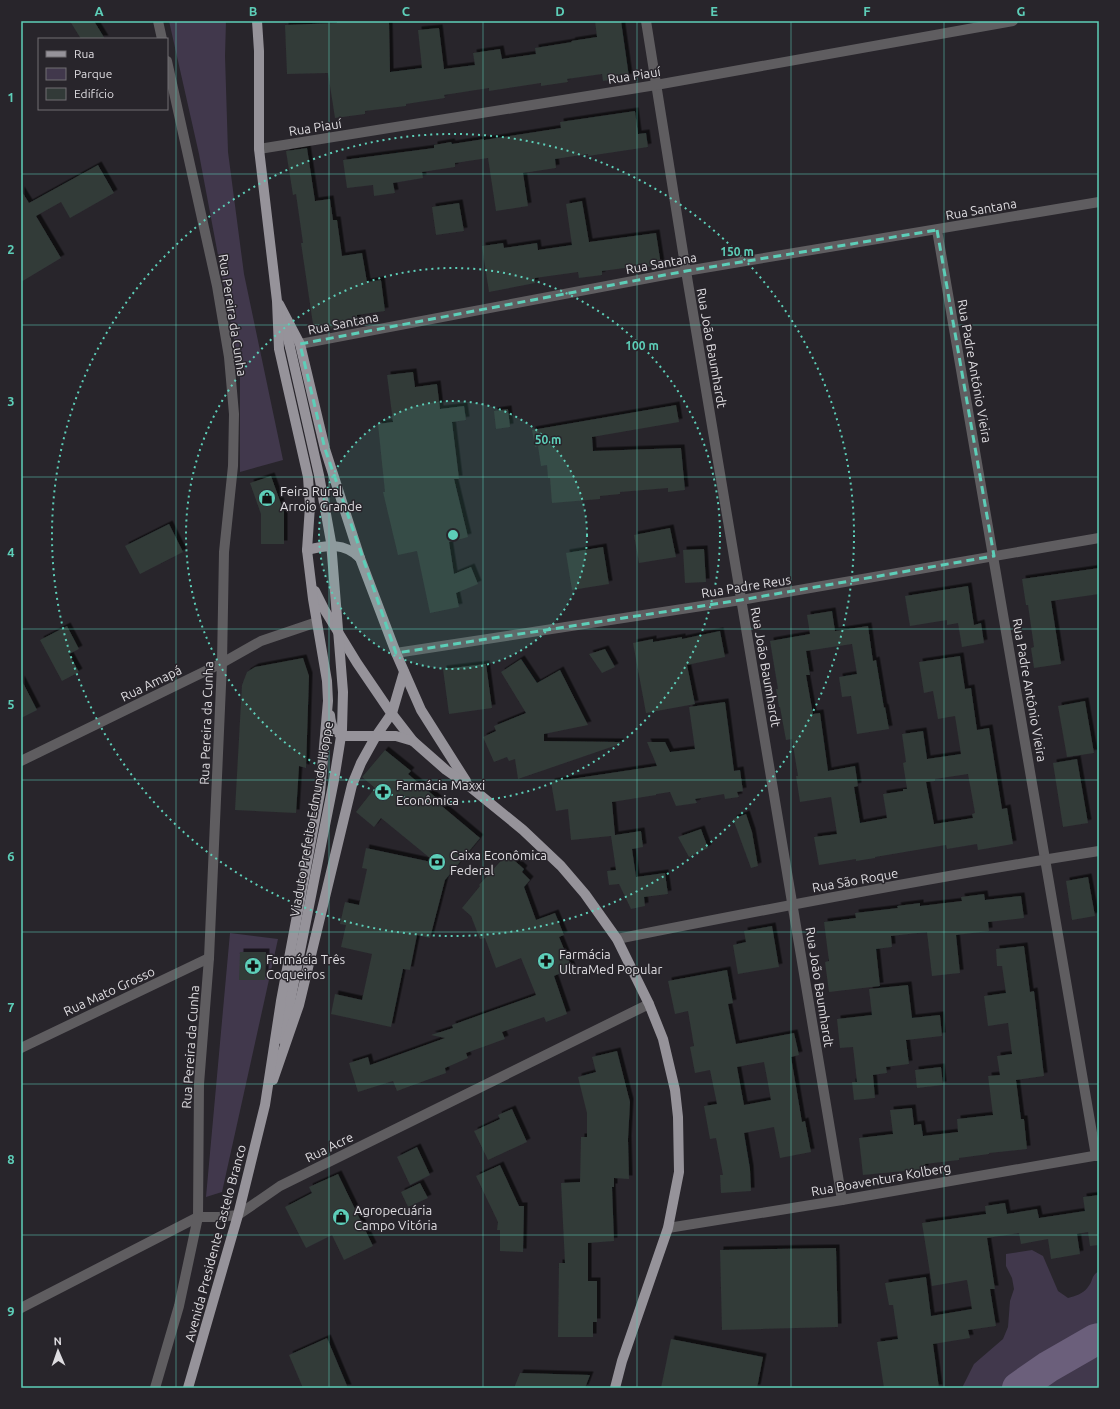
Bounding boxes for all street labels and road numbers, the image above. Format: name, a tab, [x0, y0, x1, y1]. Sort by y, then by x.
street label: Rua Piauí	[607, 64, 662, 86]
street label: Rua Piauí	[288, 116, 343, 138]
street label: Rua Santana	[944, 196, 1018, 222]
street label: Rua Santana	[624, 250, 698, 276]
street label: Rua Pereira da Cunha	[216, 253, 250, 377]
street label: Rua João Baumhardt	[695, 287, 729, 409]
street label: Rua Padre Antônio Vieira	[955, 298, 995, 444]
street label: Rua Santana	[306, 309, 380, 337]
street label: Rua Padre Reus	[700, 572, 792, 600]
street label: Rua João Baumhardt	[749, 606, 783, 728]
street label: Rua Padre Antônio Vieira	[1010, 617, 1050, 763]
street label: Rua Pereira da Cunha	[197, 661, 215, 785]
street label: Rua Amapá	[118, 662, 184, 704]
street label: Viaduto Prefeito Edmundo Hoppe	[287, 720, 335, 918]
street label: Rua São Roque	[811, 866, 899, 894]
street label: Rua João Baumhardt	[804, 926, 836, 1048]
street label: Rua Mato Grosso	[61, 964, 157, 1018]
street label: Rua Pereira da Cunha	[179, 985, 201, 1109]
street label: Rua Acre	[303, 1129, 355, 1165]
street label: Avenida Presidente Castelo Branco	[182, 1143, 248, 1343]
street label: Rua Boaventura Kolberg	[810, 1160, 952, 1198]

